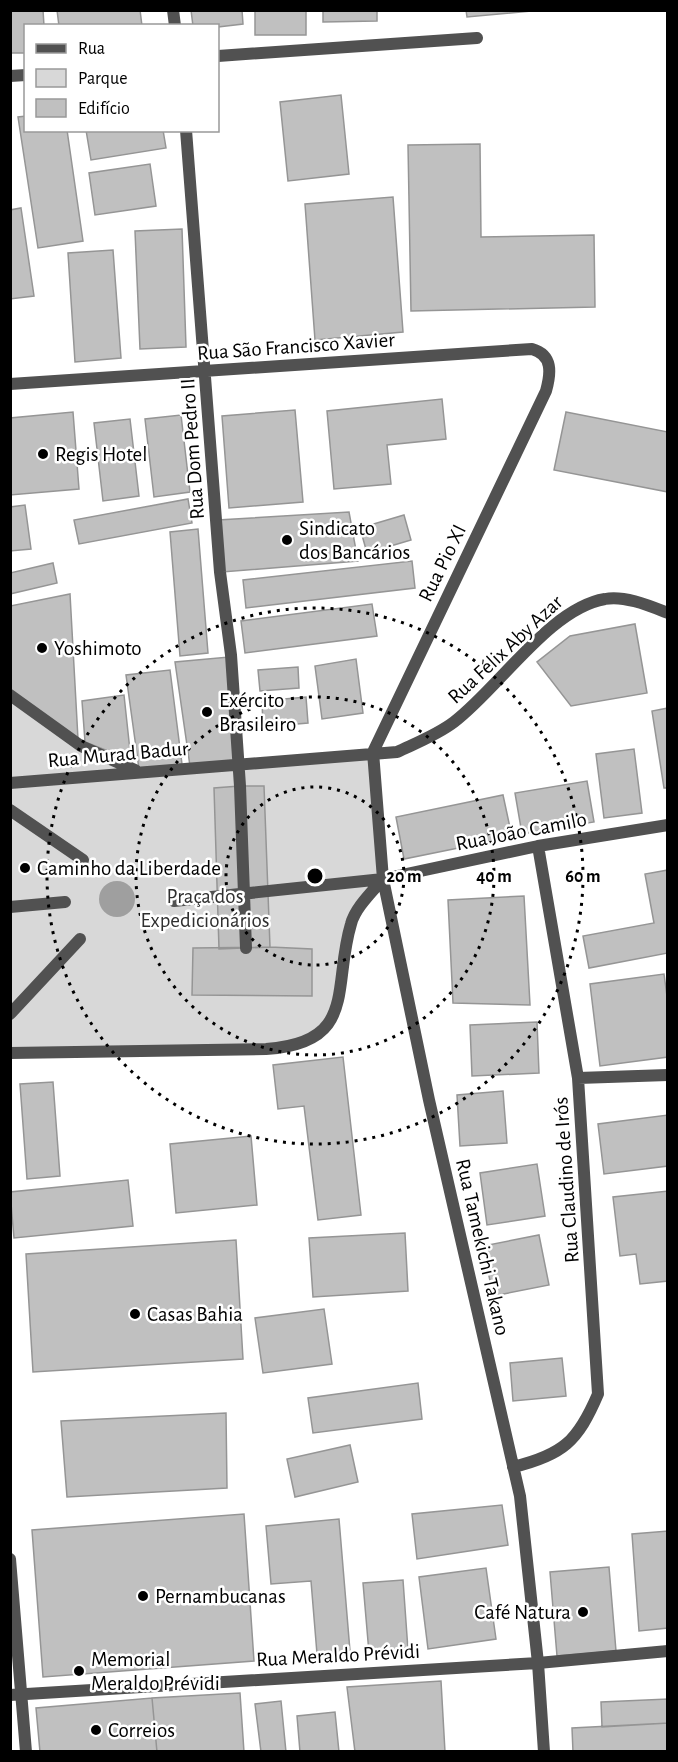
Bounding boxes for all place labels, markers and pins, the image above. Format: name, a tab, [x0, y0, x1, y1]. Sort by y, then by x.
place label: Regis Hotel	[55, 444, 147, 465]
marker: Regis Hotel	[36, 447, 50, 461]
place label: Sindicato dos Bancários	[299, 518, 410, 563]
marker: Sindicato dos Bancários	[280, 533, 294, 547]
place label: Yoshimoto	[54, 638, 142, 659]
marker: Yoshimoto	[35, 641, 49, 655]
place label: Exército Brasileiro	[219, 690, 296, 735]
marker: Exército Brasileiro	[200, 705, 214, 719]
place label: Caminho da Liberdade	[37, 858, 221, 879]
marker: Caminho da Liberdade	[18, 861, 32, 875]
centre of rings	[305, 866, 325, 886]
place label: Casas Bahia	[147, 1304, 243, 1325]
marker: Casas Bahia	[128, 1307, 142, 1321]
place label: Pernambucanas	[155, 1586, 286, 1607]
marker: Pernambucanas	[136, 1589, 150, 1603]
place label: Café Natura	[474, 1602, 571, 1623]
marker: Café Natura	[576, 1605, 590, 1619]
place label: Memorial Meraldo Prévidi	[91, 1649, 220, 1694]
marker: Memorial Meraldo Prévidi	[72, 1664, 86, 1678]
place label: Correios	[108, 1720, 175, 1741]
marker: Correios	[89, 1723, 103, 1737]

